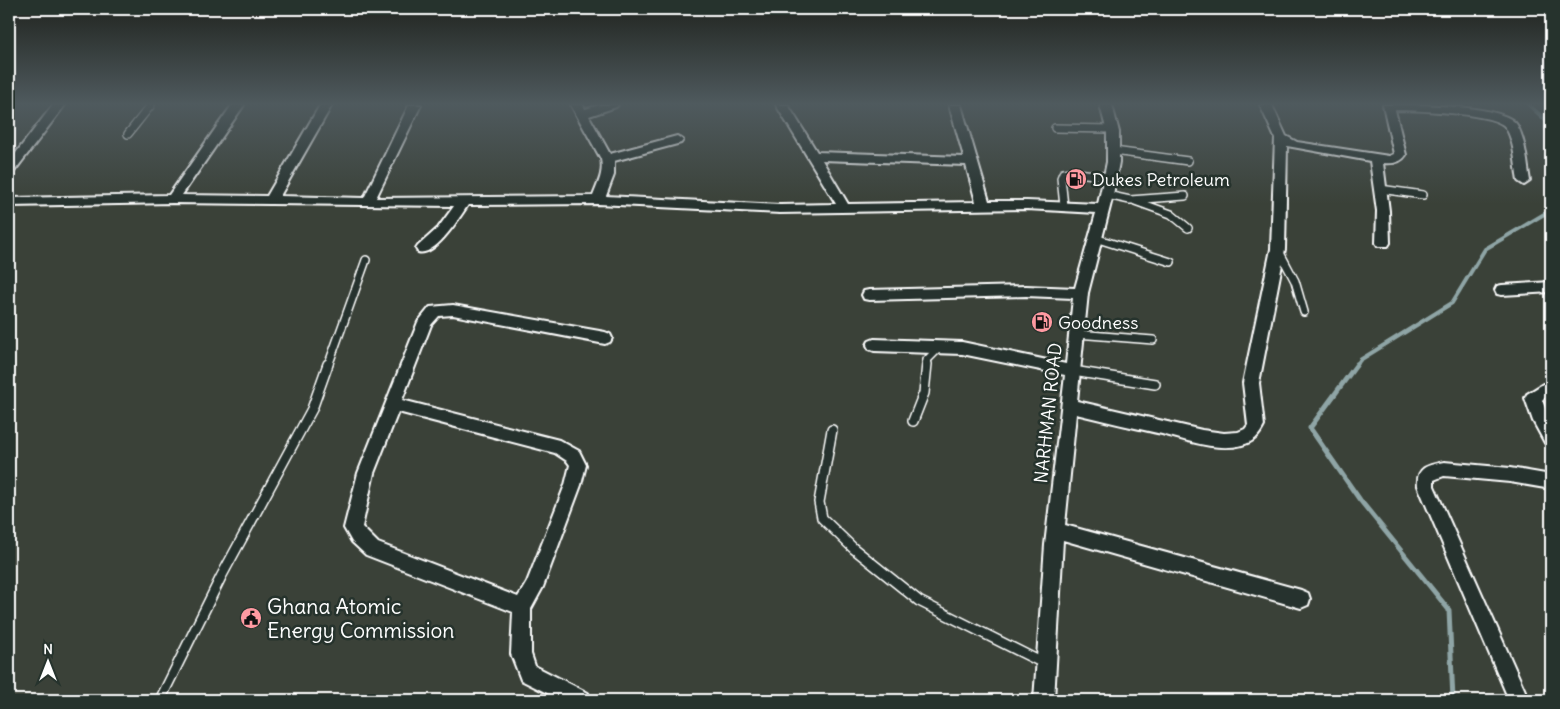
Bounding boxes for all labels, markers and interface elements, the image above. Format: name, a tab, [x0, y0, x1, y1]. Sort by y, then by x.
fuel station icon: Dukes Petroleum	[1064, 167, 1088, 191]
place label: Dukes Petroleum	[1092, 168, 1230, 191]
fuel station icon: Goodness	[1030, 310, 1054, 334]
place label: Goodness	[1058, 311, 1138, 334]
street label: NARHMAN ROAD	[1029, 342, 1067, 484]
place label: Ghana Atomic Energy Commission	[267, 593, 454, 644]
public building icon: Ghana Atomic Energy Commission	[239, 606, 263, 630]
north arrow	[22, 636, 72, 686]
text: N	[43, 640, 53, 658]

